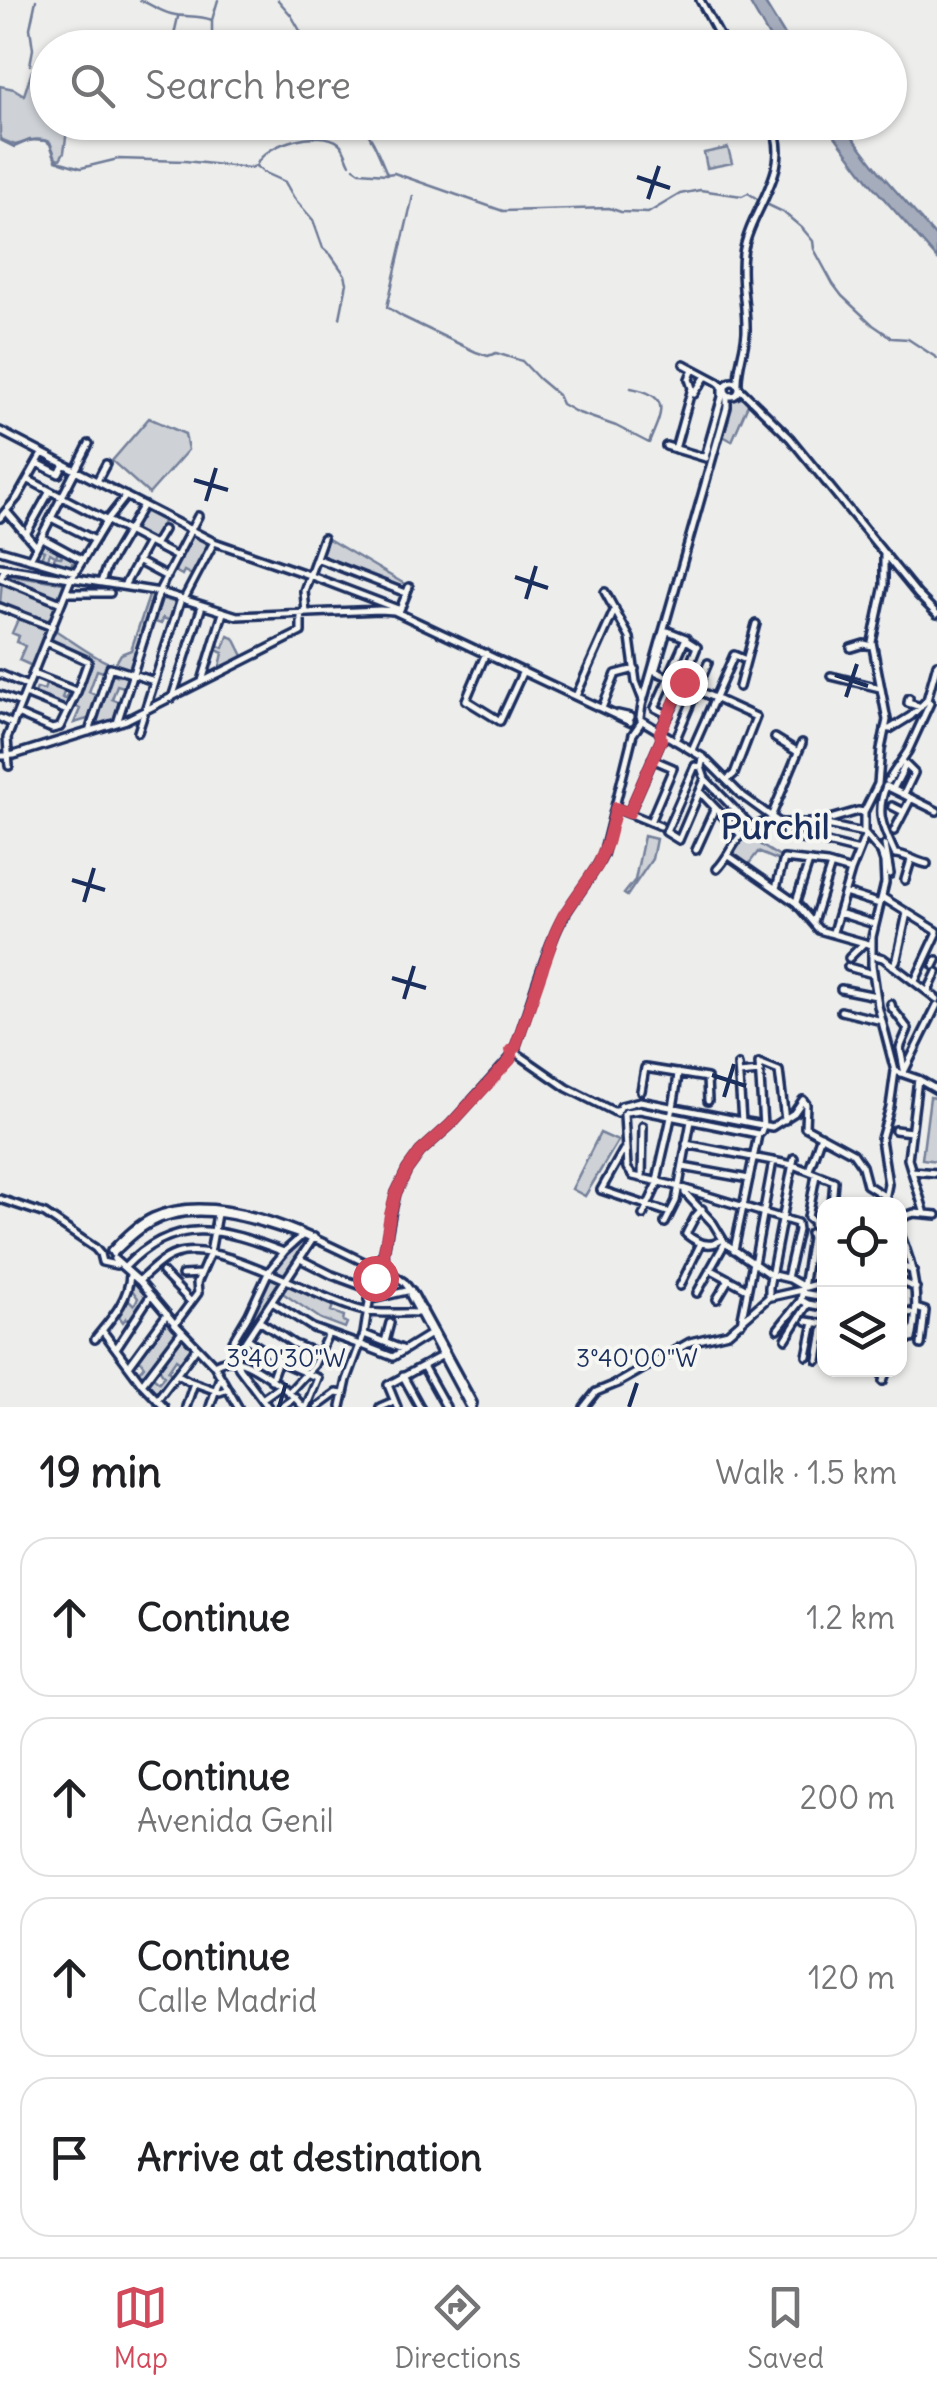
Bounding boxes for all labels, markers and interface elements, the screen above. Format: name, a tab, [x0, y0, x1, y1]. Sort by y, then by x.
search box	[30, 30, 907, 140]
icon: search	[65, 58, 120, 113]
text: Search here	[145, 62, 351, 109]
route end	[662, 660, 708, 706]
district label: Purchil	[720, 804, 830, 848]
map controls	[817, 1197, 907, 1377]
button: locate	[817, 1197, 907, 1287]
route start	[353, 1256, 399, 1302]
button: layers	[817, 1287, 907, 1377]
text: 3°40'30"W	[226, 1342, 346, 1374]
text: 3°40'00"W	[576, 1342, 698, 1374]
text: 19 min	[40, 1446, 161, 1498]
text: Walk · 1.5 km	[715, 1452, 897, 1493]
icon: ahead	[42, 1590, 97, 1645]
text: Continue	[137, 1594, 290, 1641]
text: 1.2 km	[806, 1597, 895, 1638]
text: Continue	[137, 1753, 290, 1800]
icon: ahead	[42, 1770, 97, 1825]
text: 200 m	[800, 1777, 895, 1818]
text: Avenida Genil	[137, 1800, 334, 1841]
text: Continue	[137, 1933, 290, 1980]
icon: ahead	[42, 1950, 97, 2005]
text: 120 m	[808, 1957, 895, 1998]
text: Calle Madrid	[137, 1980, 317, 2021]
icon: arrive	[42, 2130, 97, 2185]
text: Arrive at destination	[137, 2134, 482, 2181]
tab: Map	[113, 2280, 168, 2376]
tab: Directions	[394, 2280, 521, 2376]
tab: Saved	[747, 2280, 824, 2376]

